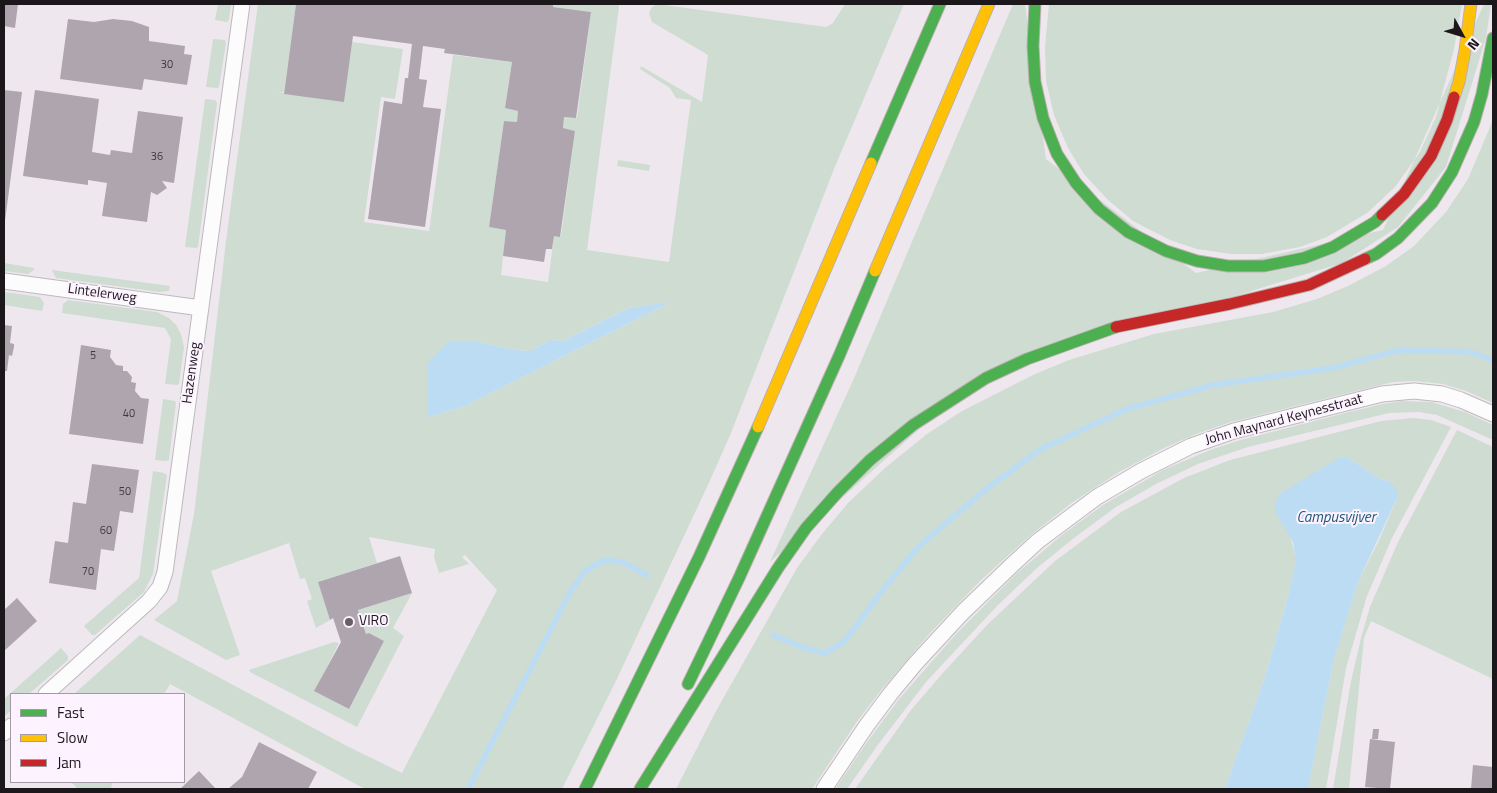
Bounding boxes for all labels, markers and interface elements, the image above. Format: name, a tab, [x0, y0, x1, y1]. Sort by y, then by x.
north arrow	[1437, 10, 1487, 60]
text: N	[1463, 34, 1485, 55]
house number: 30	[161, 58, 173, 72]
house number: 36	[151, 150, 163, 164]
street label: Lintelerweg	[67, 281, 137, 307]
street label: Hazenweg	[179, 341, 205, 405]
house number: 5	[90, 349, 96, 363]
street label: John Maynard Keynesstraat	[1203, 391, 1365, 449]
house number: 40	[123, 407, 135, 421]
house number: 50	[119, 485, 131, 499]
water label: Campusvijver	[1296, 509, 1376, 527]
house number: 60	[100, 524, 112, 538]
house number: 70	[82, 565, 94, 579]
place label: VIRO	[359, 614, 388, 630]
marker: VIRO	[343, 616, 355, 628]
legend	[10, 693, 185, 783]
text: Fast	[57, 701, 84, 724]
text: Slow	[57, 726, 88, 749]
text: Jam	[57, 751, 81, 774]

